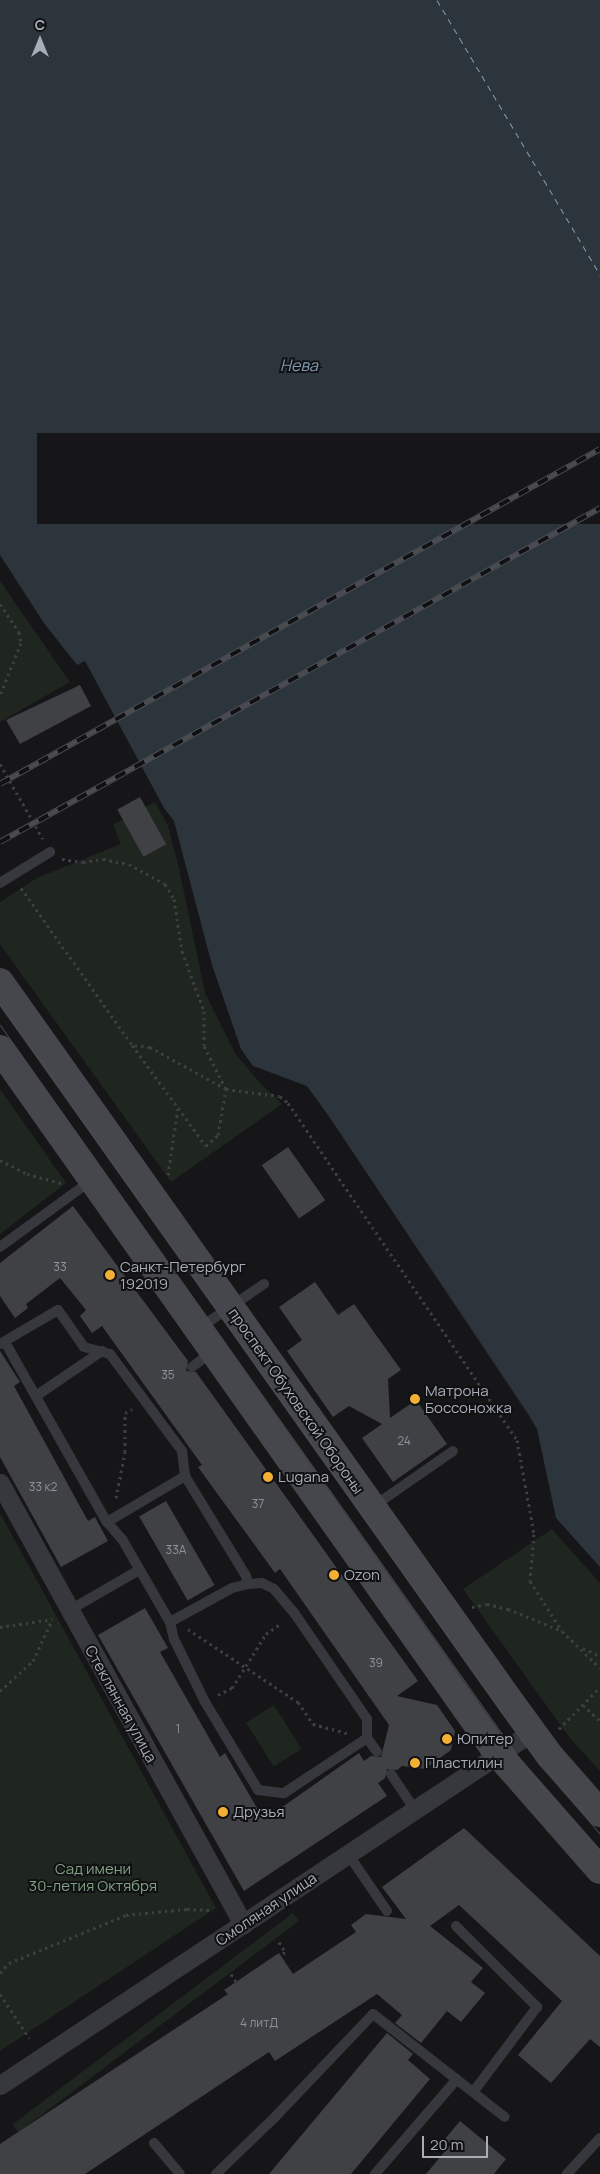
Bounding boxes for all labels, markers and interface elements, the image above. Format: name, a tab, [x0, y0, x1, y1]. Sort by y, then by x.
north arrow	[15, 15, 65, 65]
text: С	[35, 15, 45, 34]
water label: Нева	[280, 355, 318, 375]
place label: Санкт-Петербург 192019	[120, 1257, 246, 1292]
house number: 33	[53, 1260, 67, 1274]
marker: Санкт-Петербург 192019	[104, 1269, 116, 1281]
street label: проспект Обуховской Обороны	[225, 1305, 367, 1497]
house number: 35	[161, 1368, 175, 1382]
place label: Матрона Боссоножка	[425, 1381, 512, 1416]
marker: Матрона Боссоножка	[409, 1393, 421, 1405]
house number: 24	[397, 1434, 411, 1448]
place label: Lugana	[278, 1468, 329, 1486]
marker: Lugana	[262, 1471, 274, 1483]
house number: 33 к2	[29, 1480, 57, 1494]
house number: 37	[252, 1497, 264, 1511]
house number: 33А	[166, 1543, 186, 1557]
place label: Ozon	[344, 1566, 380, 1584]
marker: Ozon	[328, 1569, 340, 1581]
street label: Стеклянная улица	[81, 1642, 161, 1766]
house number: 39	[369, 1656, 383, 1670]
house number: 1	[176, 1722, 180, 1736]
place label: Юпитер	[457, 1730, 513, 1748]
marker: Юпитер	[441, 1733, 453, 1745]
place label: Пластилин	[425, 1754, 503, 1772]
marker: Пластилин	[409, 1757, 421, 1769]
place label: Друзья	[233, 1803, 284, 1821]
marker: Друзья	[217, 1806, 229, 1818]
park label: Сад имени 30-летия Октября	[29, 1859, 157, 1894]
street label: Смоляная улица	[212, 1869, 320, 1949]
house number: 4 литД	[240, 2016, 278, 2030]
scale bar	[425, 2126, 491, 2158]
text: 20 m	[430, 2134, 463, 2155]

